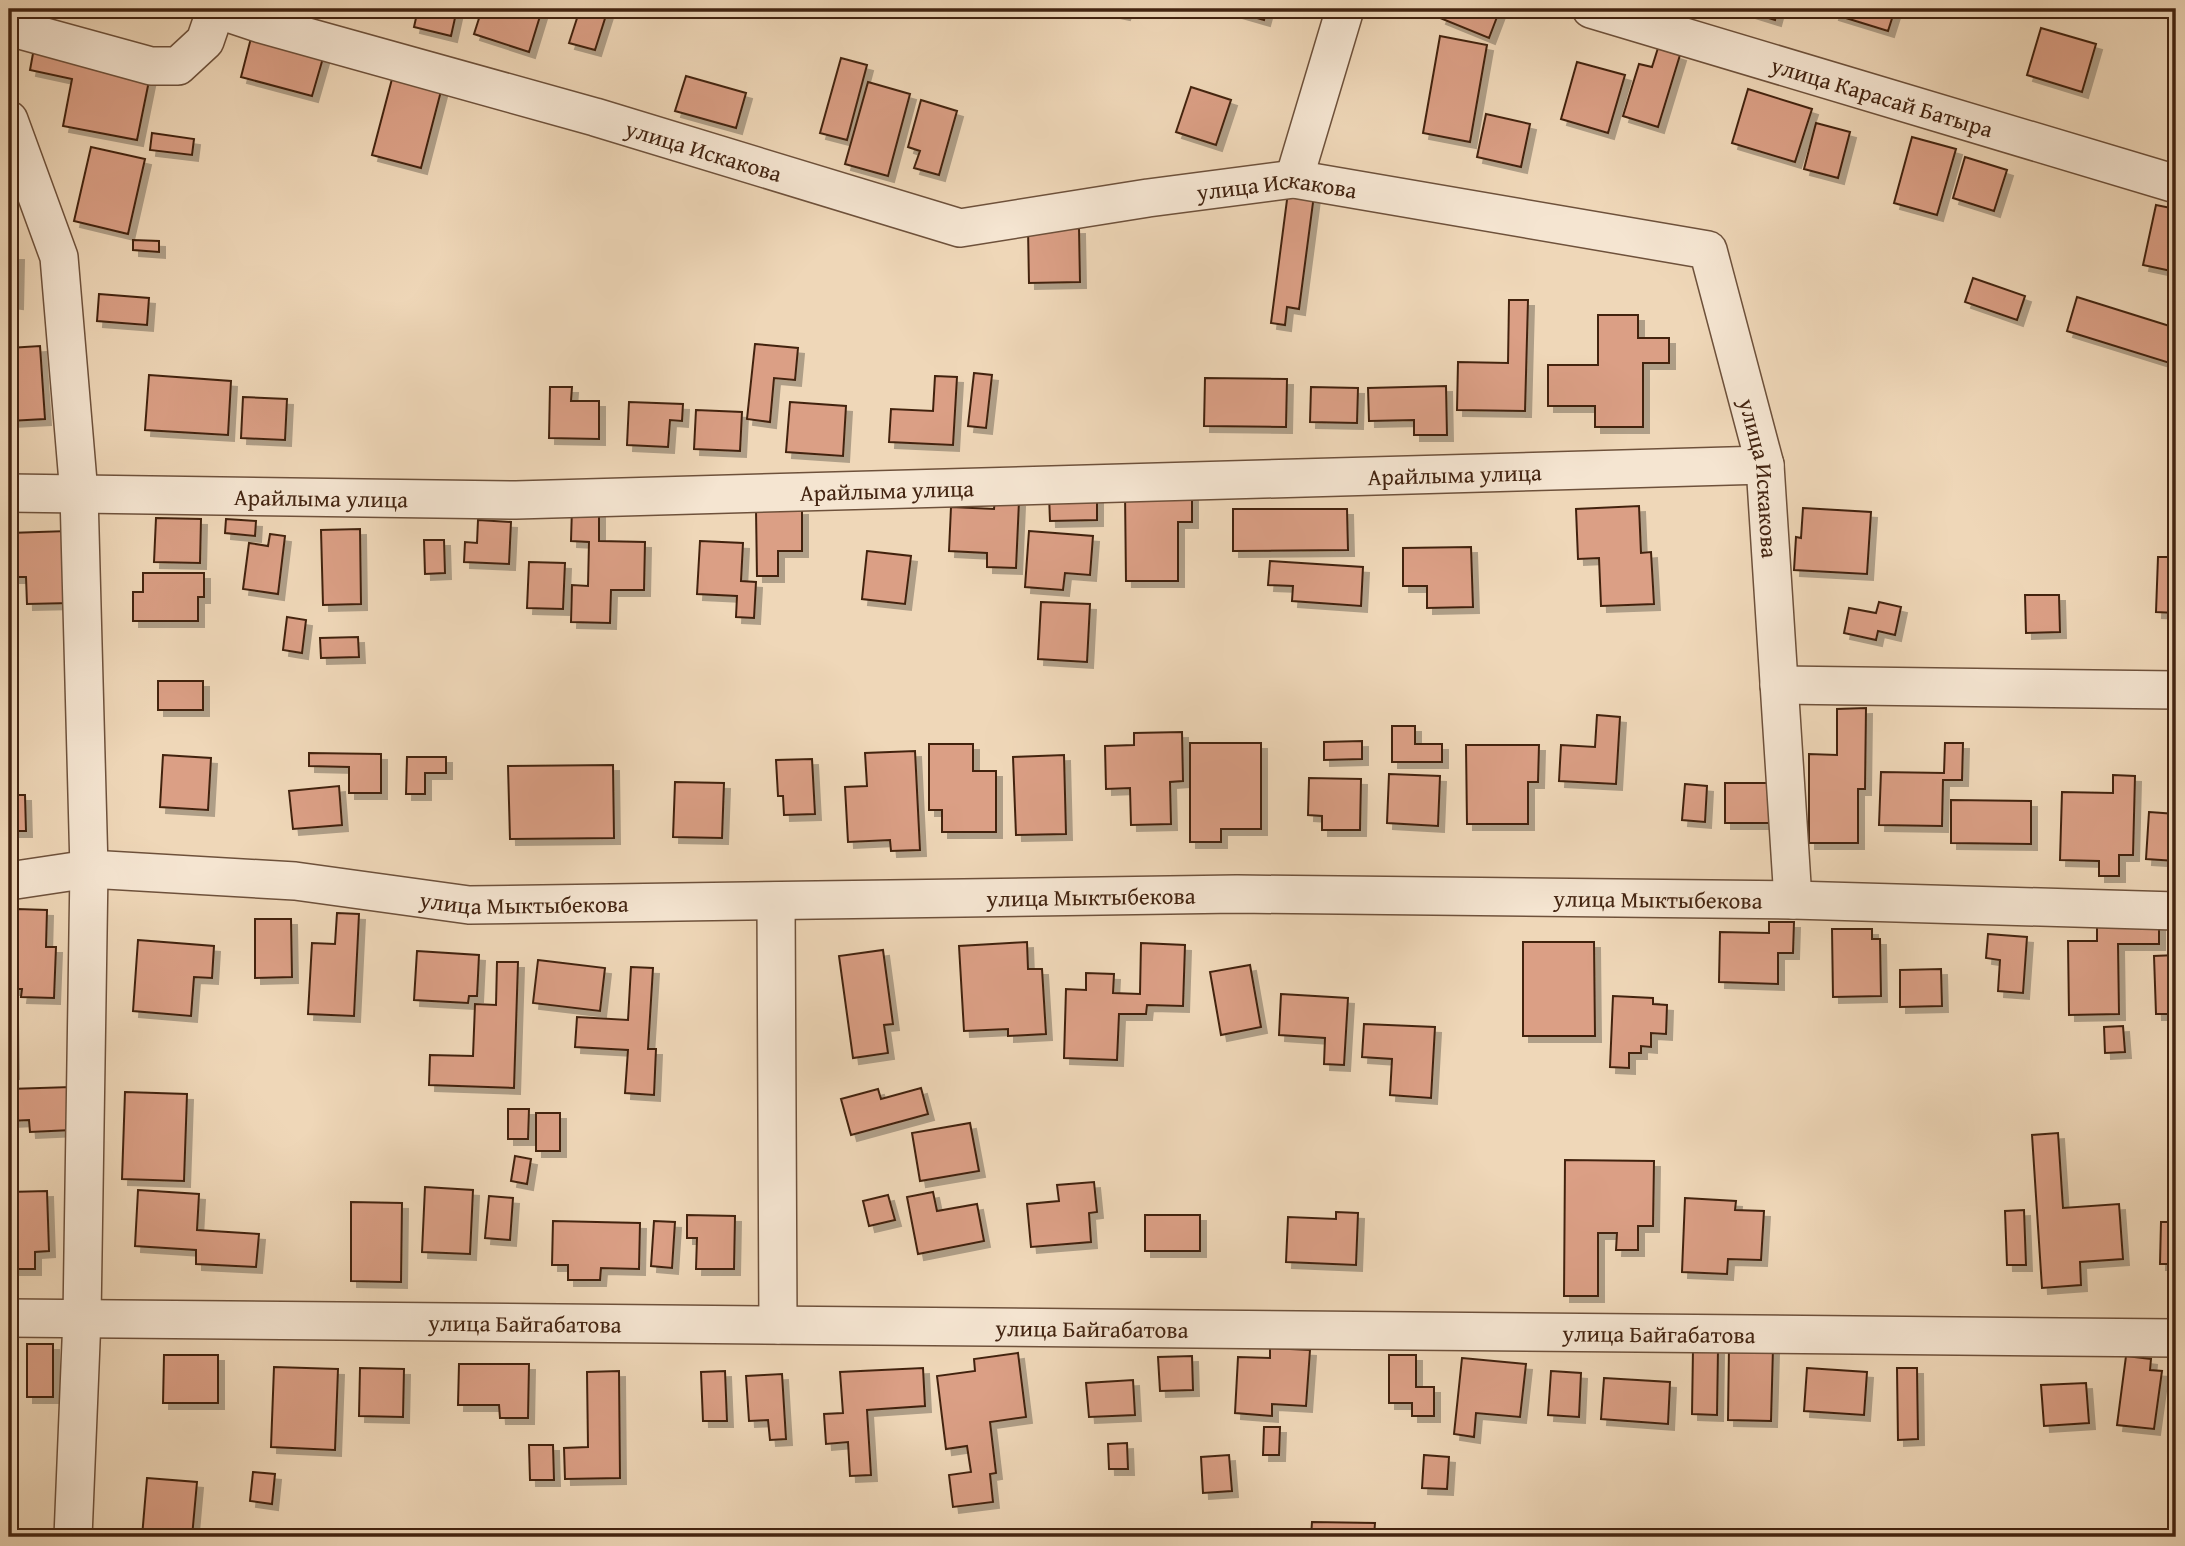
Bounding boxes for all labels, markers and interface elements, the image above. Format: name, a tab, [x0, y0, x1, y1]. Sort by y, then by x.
street label: улица Карасай Батыра	[1766, 47, 1997, 145]
street label: улица Искакова	[621, 110, 786, 189]
street label: улица Искакова	[1194, 162, 1360, 208]
street label: улица Искакова	[1731, 393, 1787, 559]
street label: Арайлыма улица	[1367, 455, 1542, 493]
street label: Арайлыма улица	[799, 471, 974, 509]
street label: Арайлыма улица	[234, 480, 408, 515]
street label: улица Мыктыбекова	[985, 878, 1196, 914]
street label: улица Мыктыбекова	[1552, 881, 1763, 916]
street label: улица Мыктыбекова	[417, 882, 629, 922]
street label: улица Байгабатова	[427, 1305, 622, 1340]
street label: улица Байгабатова	[994, 1311, 1189, 1345]
street label: улица Байгабатова	[1561, 1316, 1756, 1351]

